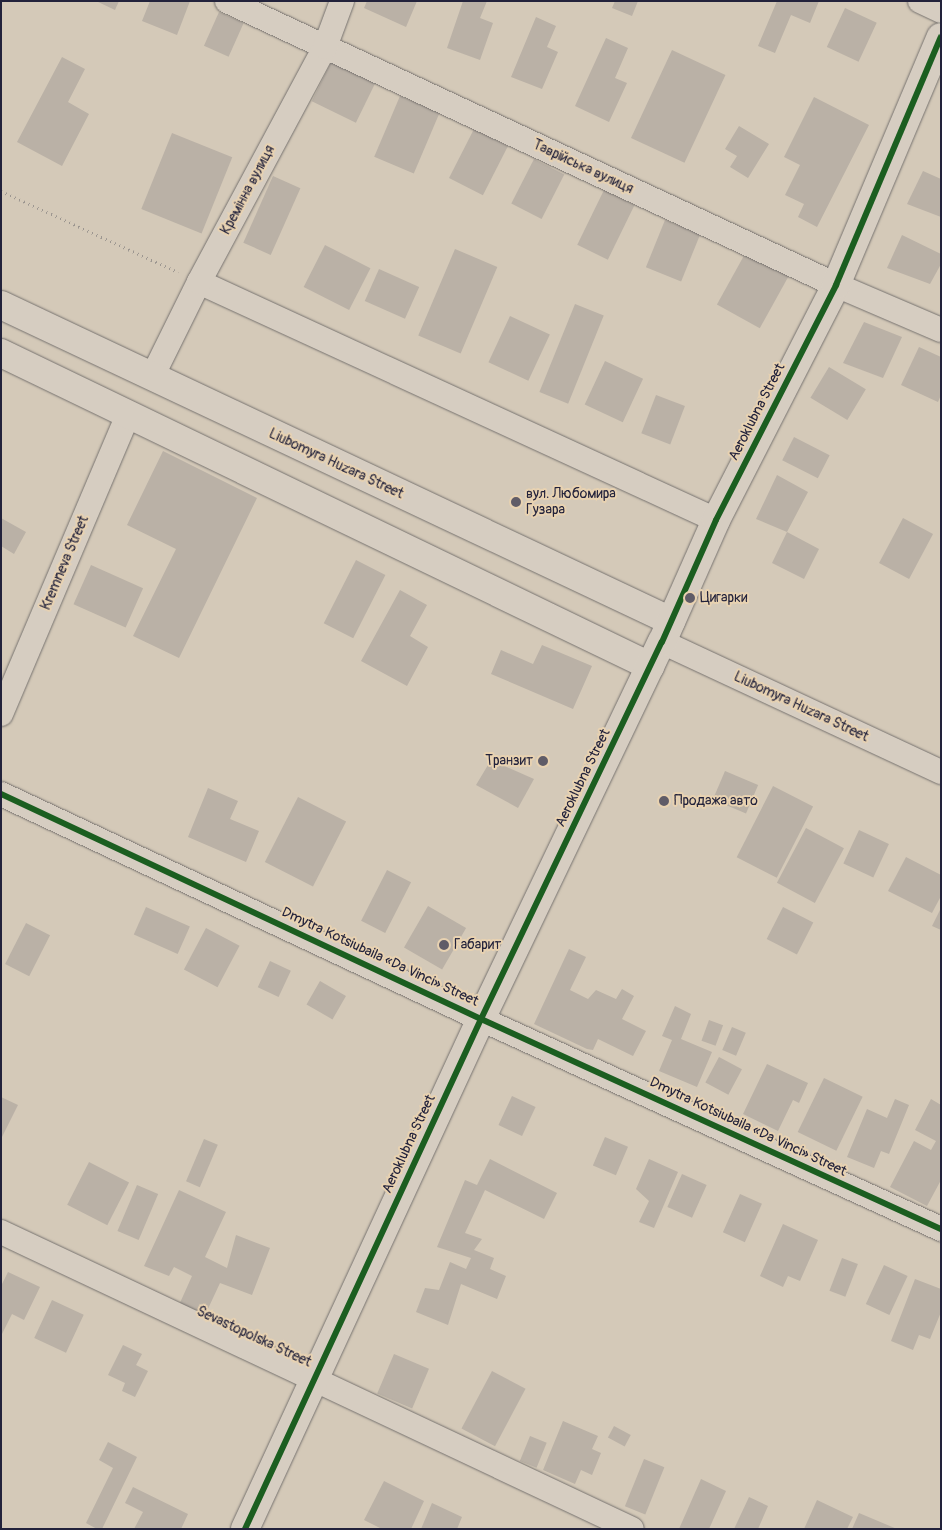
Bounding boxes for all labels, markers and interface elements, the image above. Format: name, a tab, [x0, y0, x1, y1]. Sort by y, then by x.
street label: Таврійська вулиця	[530, 136, 636, 198]
street label: Кремінна вулиця	[217, 143, 279, 237]
street label: Aeroklubna Street	[725, 361, 789, 463]
street label: Liubomyra Huzara Street	[266, 425, 406, 503]
place label: вул. Любомира Гузара	[526, 486, 616, 518]
marker: вул. Любомира Гузара	[510, 496, 522, 508]
street label: Kremneva Street	[38, 513, 92, 613]
place label: Цигарки	[700, 590, 748, 606]
marker: Цигарки	[684, 592, 696, 604]
street label: Liubomyra Huzara Street	[731, 668, 871, 746]
street label: Aeroklubna Street	[552, 726, 614, 830]
place label: Транзит	[485, 753, 533, 769]
marker: Транзит	[537, 755, 549, 767]
place label: Продажа авто	[674, 793, 758, 809]
marker: Продажа авто	[658, 795, 670, 807]
street label: Dmytra Kotsiubaila «Da Vinci» Street	[279, 904, 481, 1010]
place label: Габарит	[454, 937, 501, 953]
marker: Габарит	[438, 939, 450, 951]
street label: Dmytra Kotsiubaila «Da Vinci» Street	[647, 1074, 849, 1180]
street label: Aeroklubna Street	[379, 1092, 439, 1196]
street label: Sevastopolska Street	[194, 1303, 314, 1371]

